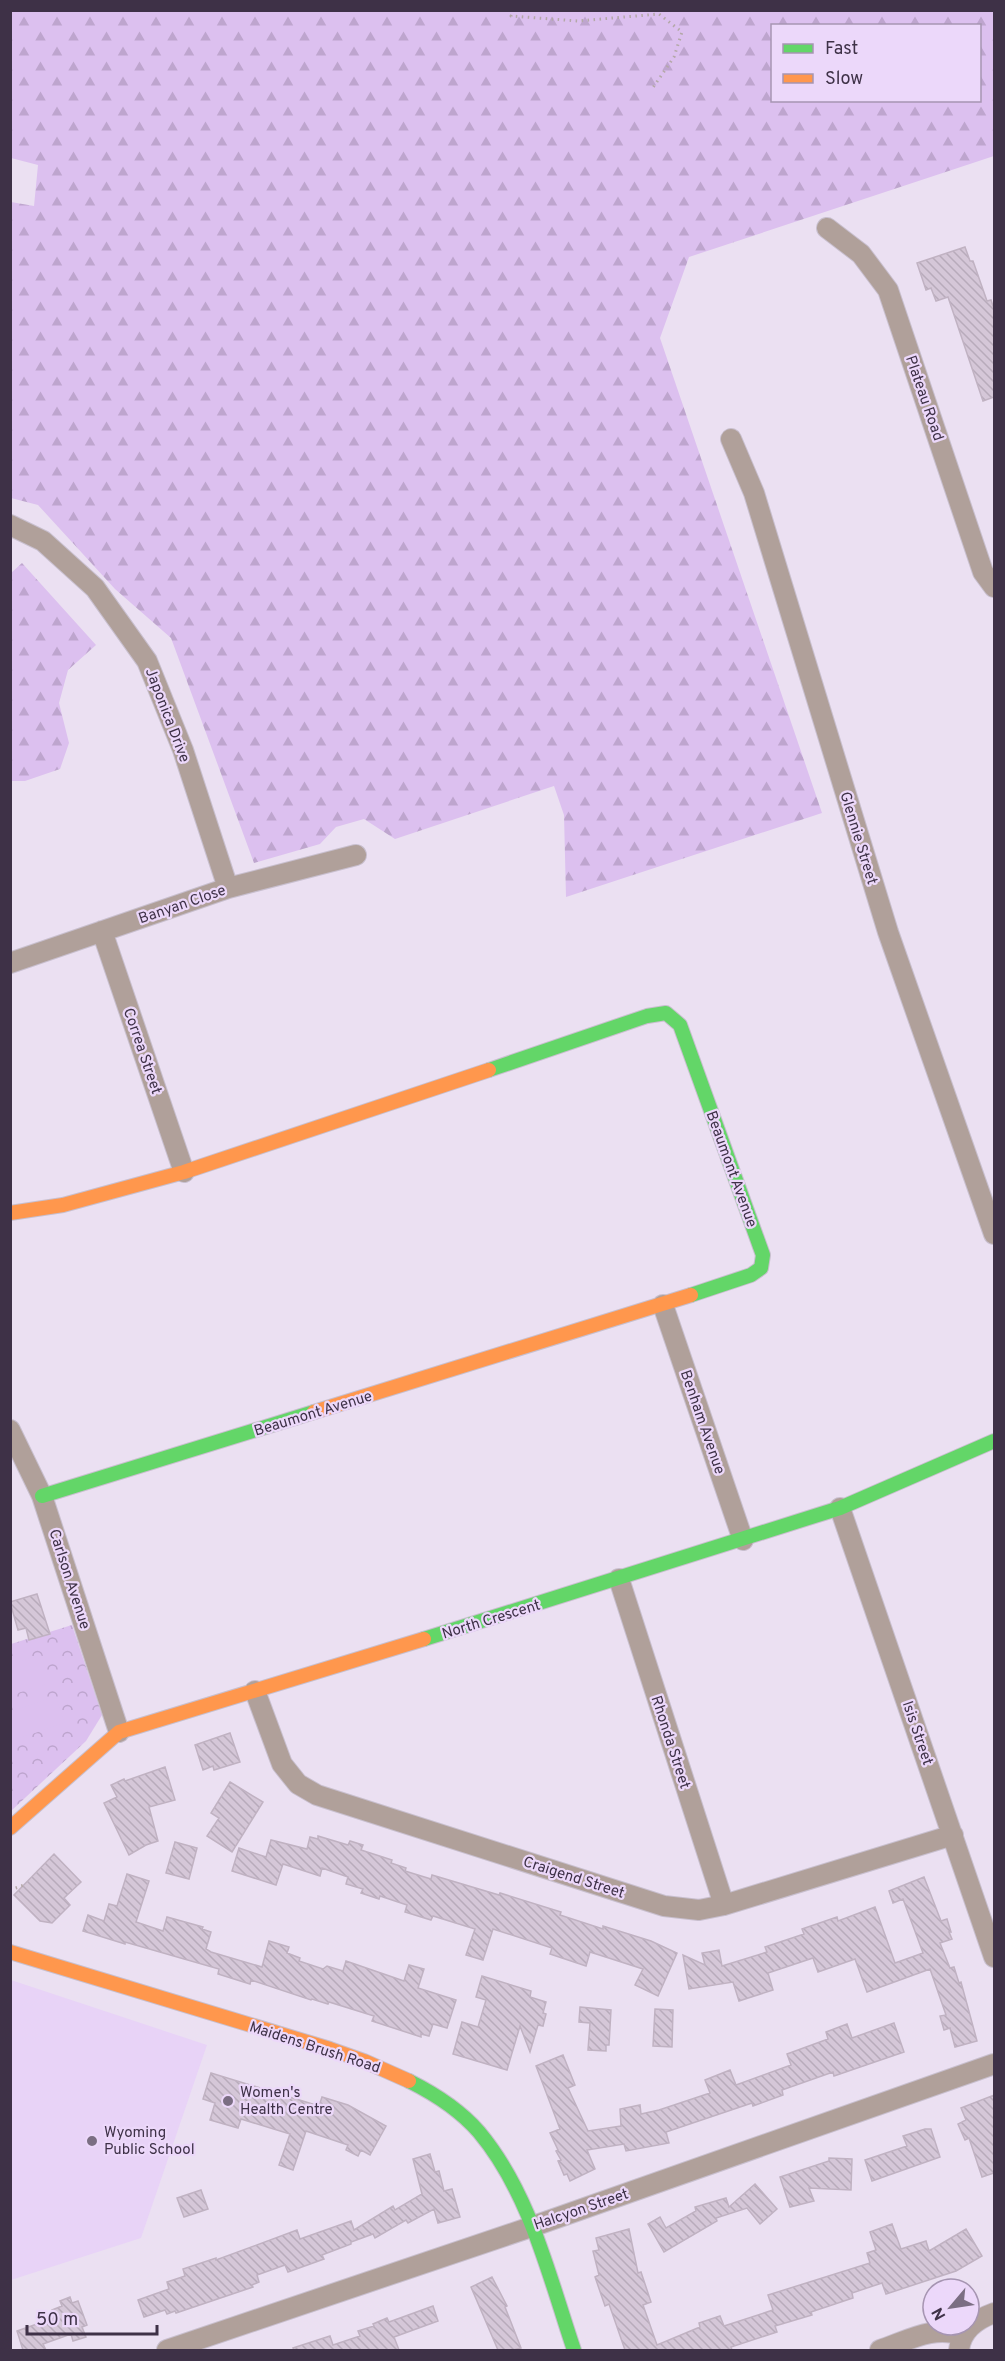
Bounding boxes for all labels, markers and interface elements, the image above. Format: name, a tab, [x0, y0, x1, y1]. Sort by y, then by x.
legend	[771, 24, 981, 102]
text: Fast	[825, 38, 858, 61]
text: Slow	[825, 68, 863, 91]
street label: Plateau Road	[900, 353, 947, 444]
street label: Japonica Drive	[140, 666, 193, 766]
street label: Glennie Street	[834, 790, 881, 887]
street label: Banyan Close	[136, 882, 229, 929]
street label: Correa Street	[118, 1006, 165, 1097]
street label: Beaumont Avenue	[701, 1109, 760, 1230]
street label: Benham Avenue	[675, 1368, 728, 1477]
street label: Beaumont Avenue	[252, 1387, 375, 1441]
street label: Carlson Avenue	[43, 1527, 94, 1632]
street label: North Crescent	[440, 1596, 543, 1644]
street label: Rhonda Street	[646, 1694, 694, 1791]
street label: Isis Street	[897, 1699, 936, 1768]
street label: Craigend Street	[520, 1853, 627, 1904]
street label: Maidens Brush Road	[247, 2018, 382, 2079]
place label: Women's Health Centre	[240, 2084, 333, 2120]
marker: Women's Health Centre	[221, 2094, 235, 2108]
place label: Wyoming Public School	[104, 2124, 195, 2160]
marker: Wyoming Public School	[85, 2134, 99, 2148]
street label: Halcyon Street	[532, 2185, 631, 2236]
north arrow	[921, 2277, 981, 2337]
scale bar	[27, 2298, 158, 2336]
text: N	[928, 2303, 951, 2323]
text: 50 m	[36, 2309, 78, 2332]

